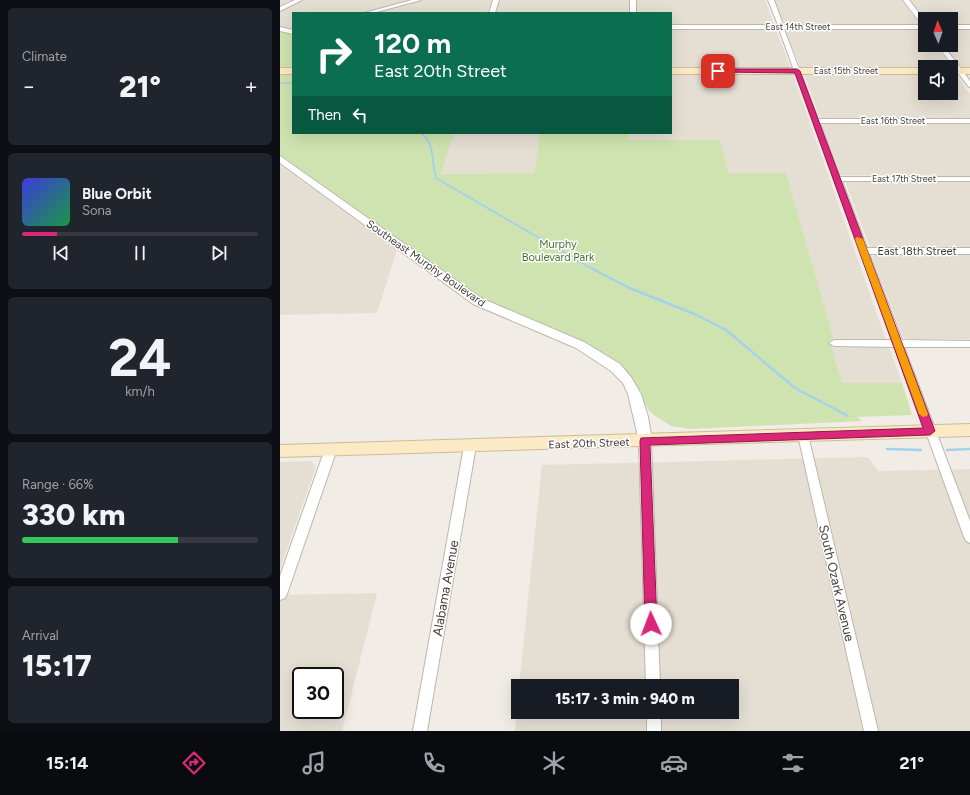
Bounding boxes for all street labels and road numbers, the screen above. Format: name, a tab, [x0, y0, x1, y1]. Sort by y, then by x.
street label: East 14th Street	[766, 21, 831, 32]
street label: East 15th Street	[814, 65, 879, 76]
street label: East 16th Street	[861, 115, 926, 126]
street label: East 17th Street	[872, 173, 937, 184]
street label: Southeast Murphy Boulevard	[364, 217, 488, 310]
street label: East 18th Street	[877, 245, 957, 258]
street label: East 20th Street	[548, 436, 630, 451]
street label: South Ozark Avenue	[816, 523, 857, 643]
street label: Alabama Avenue	[430, 539, 461, 637]

